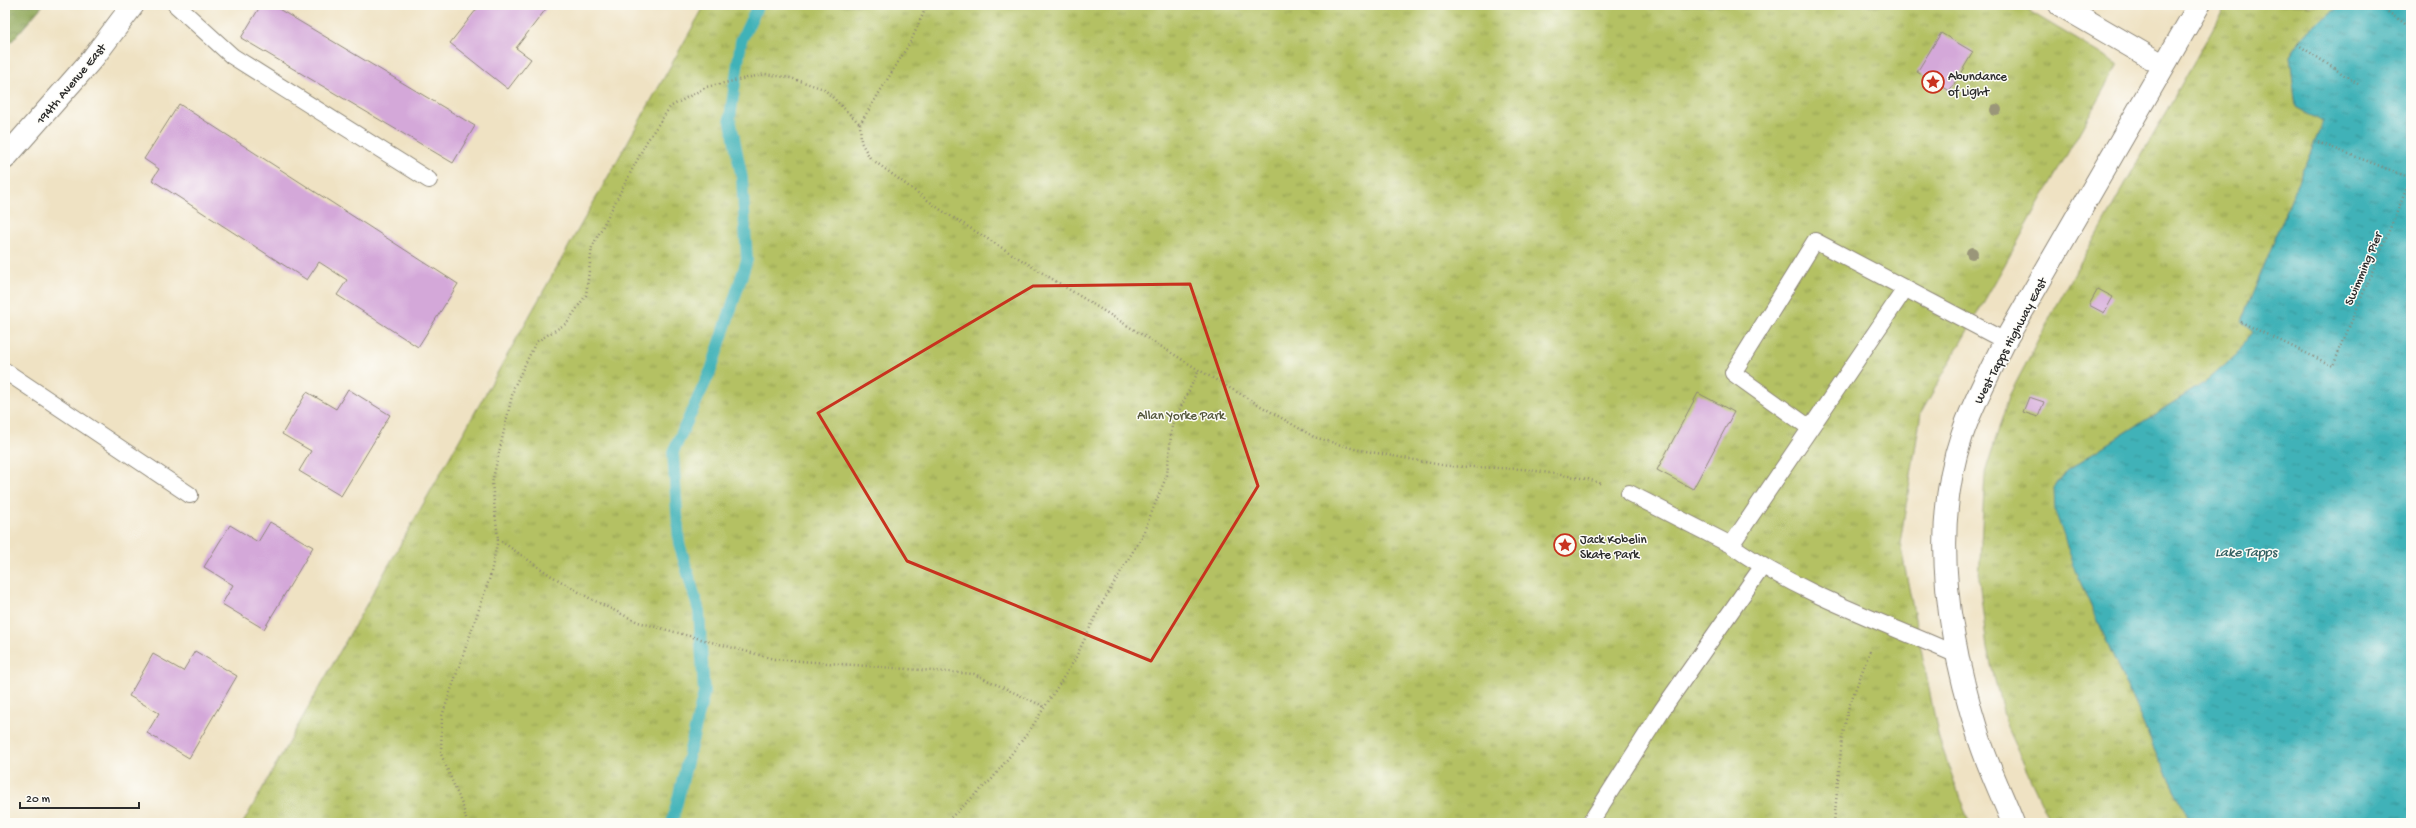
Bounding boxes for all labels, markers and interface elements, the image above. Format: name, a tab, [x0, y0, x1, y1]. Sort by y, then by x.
street label: 194th Avenue East	[33, 40, 111, 129]
place icon: Abundance of Light	[1920, 69, 1946, 95]
place label: Abundance of Light	[1948, 70, 2007, 100]
street label: Swimming Pier	[2342, 229, 2387, 308]
street label: West Tapps Highway East	[1972, 274, 2052, 407]
park label: Allan Yorke Park	[1137, 409, 1226, 424]
place icon: Jack Kobelin Skate Park	[1552, 532, 1578, 558]
place label: Jack Kobelin Skate Park	[1580, 533, 1648, 563]
water label: Lake Tapps	[2215, 545, 2279, 562]
scale bar	[20, 784, 139, 810]
text: 20 m	[26, 793, 51, 807]

